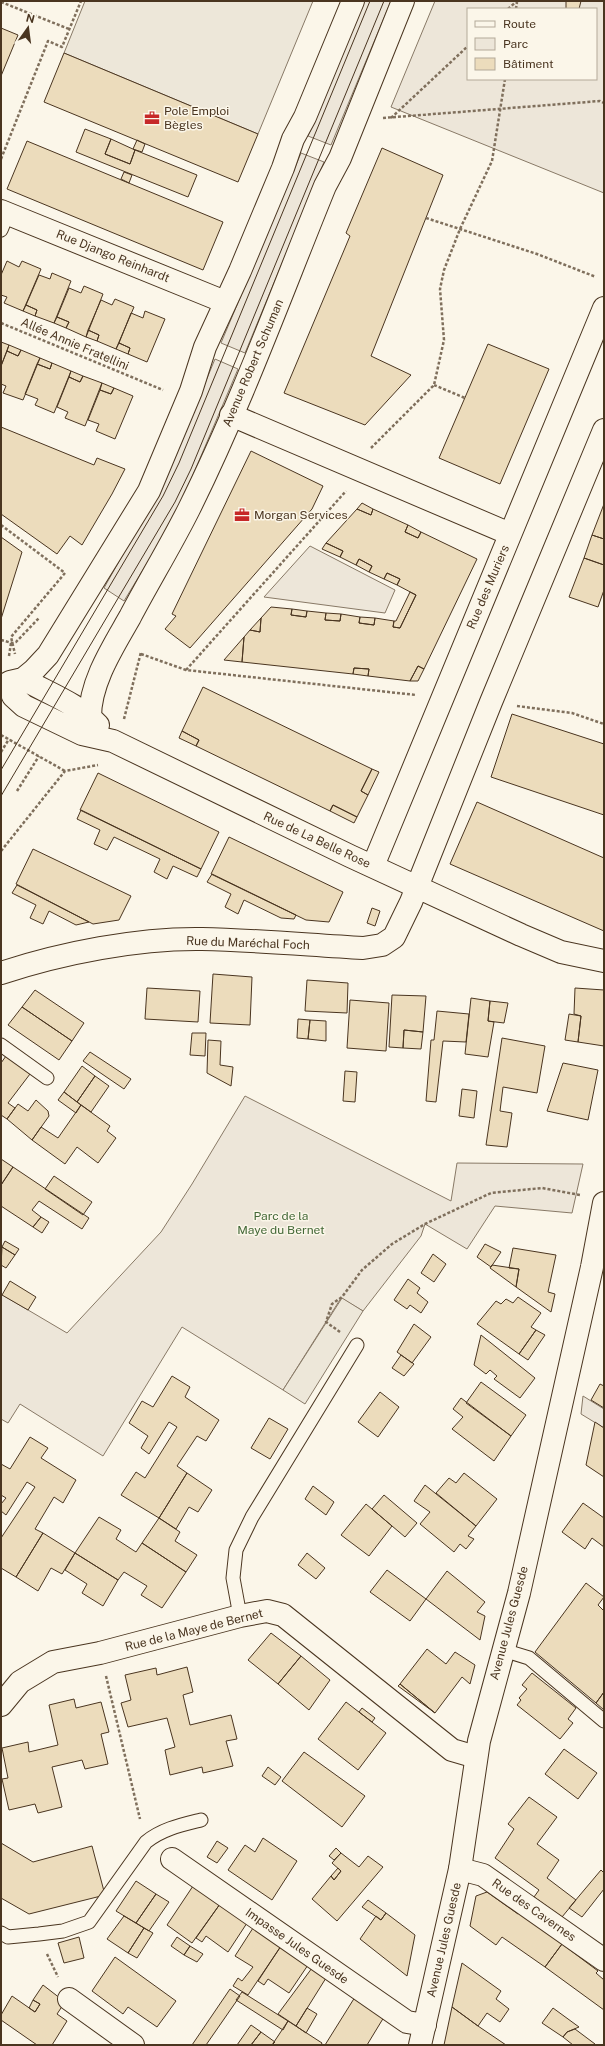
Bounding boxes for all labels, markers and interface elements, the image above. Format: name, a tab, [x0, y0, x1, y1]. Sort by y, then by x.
north arrow	[8, 8, 48, 48]
legend	[467, 8, 597, 80]
text: N	[25, 11, 36, 25]
text: Route	[503, 17, 536, 31]
text: Parc	[503, 37, 528, 51]
text: Bâtiment	[503, 57, 554, 71]
place label: Pole Emploi Bègles	[164, 104, 229, 132]
office icon: Pole Emploi Bègles	[143, 109, 161, 127]
street label: Rue Django Reinhardt	[54, 227, 172, 285]
street label: Avenue Robert Schuman	[220, 297, 286, 429]
street label: Allée Annie Fratellini	[19, 315, 131, 373]
office icon: Morgan Services	[233, 506, 251, 524]
place label: Morgan Services	[254, 508, 348, 522]
street label: Rue des Muriers	[464, 543, 512, 631]
street label: Rue de La Belle Rose	[261, 809, 373, 871]
street label: Rue du Maréchal Foch	[186, 934, 310, 952]
park label: Parc de la Maye du Bernet	[237, 1209, 325, 1237]
street label: Avenue Jules Guesde	[487, 1564, 531, 1681]
street label: Rue de la Maye de Bernet	[124, 1606, 265, 1654]
street label: Rue des Cavernes	[489, 1876, 579, 1944]
street label: Avenue Jules Guesde	[424, 1881, 464, 1999]
street label: Impasse Jules Guesde	[243, 1905, 351, 1987]

